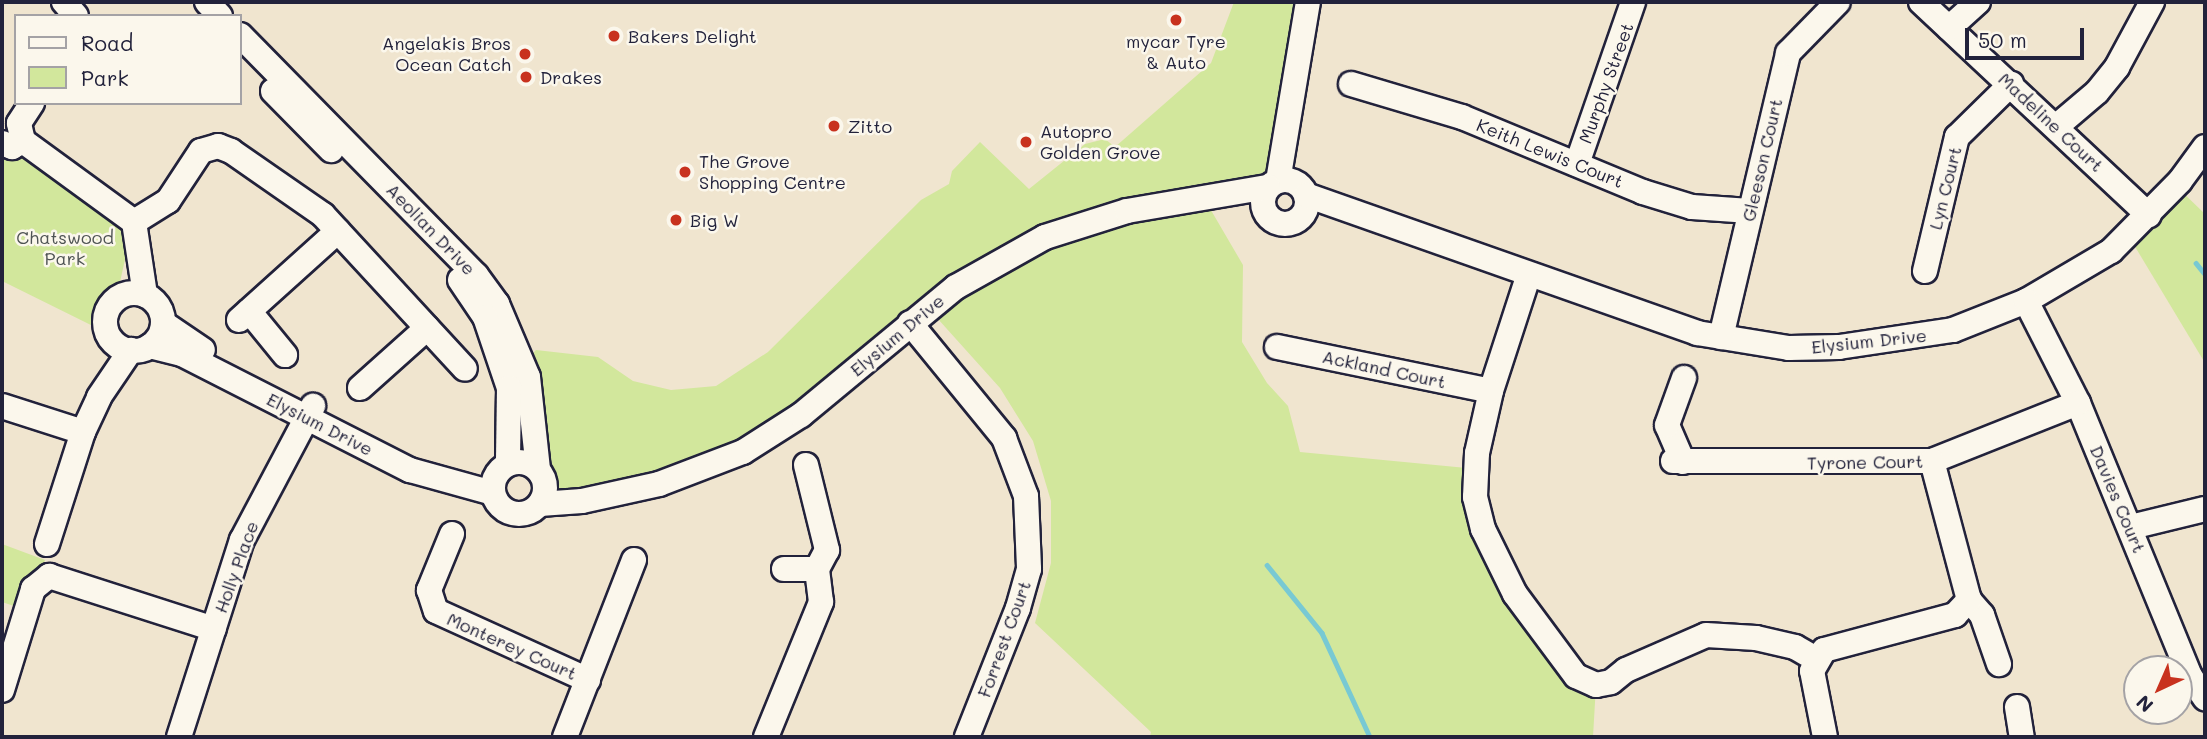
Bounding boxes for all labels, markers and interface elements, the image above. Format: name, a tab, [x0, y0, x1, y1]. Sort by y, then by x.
marker: mycar Tyre & Auto	[1168, 12, 1184, 28]
legend	[14, 14, 242, 105]
scale bar	[1969, 14, 2088, 58]
street label: Murphy Street	[1574, 20, 1638, 146]
place label: Bakers Delight	[628, 25, 757, 47]
text: 50 m	[1978, 26, 2027, 53]
marker: Bakers Delight	[606, 28, 622, 44]
text: Road	[81, 29, 133, 56]
place label: mycar Tyre & Auto	[1126, 31, 1226, 74]
place label: Angelakis Bros Ocean Catch	[382, 33, 511, 76]
marker: Angelakis Bros Ocean Catch	[517, 46, 533, 62]
text: Park	[81, 64, 129, 91]
place label: Drakes	[540, 66, 602, 88]
street label: Madeline Court	[1994, 68, 2108, 176]
marker: Drakes	[518, 69, 534, 85]
street label: Gleeson Court	[1737, 96, 1787, 224]
street label: Keith Lewis Court	[1473, 114, 1627, 192]
place label: Zitto	[848, 115, 892, 137]
marker: Zitto	[826, 118, 842, 134]
place label: Autopro Golden Grove	[1040, 121, 1161, 164]
marker: Autopro Golden Grove	[1018, 134, 1034, 150]
street label: Lyn Court	[1924, 144, 1966, 232]
place label: The Grove Shopping Centre	[699, 151, 846, 194]
marker: The Grove Shopping Centre	[677, 164, 693, 180]
street label: Aeolian Drive	[382, 179, 480, 279]
place label: Big W	[690, 209, 739, 231]
marker: Big W	[668, 212, 684, 228]
park label: Chatswood Park	[16, 227, 114, 270]
street label: Elysium Drive	[846, 289, 948, 381]
street label: Elysium Drive	[1810, 324, 1928, 358]
street label: Ackland Court	[1320, 345, 1448, 393]
street label: Elysium Drive	[263, 388, 377, 460]
street label: Davies Court	[2086, 442, 2150, 556]
street label: Tyrone Court	[1807, 450, 1923, 474]
street label: Holly Place	[209, 518, 263, 616]
street label: Forrest Court	[973, 578, 1035, 700]
street label: Monterey Court	[444, 608, 580, 684]
north arrow	[2123, 655, 2193, 725]
text: N	[2131, 690, 2158, 718]

